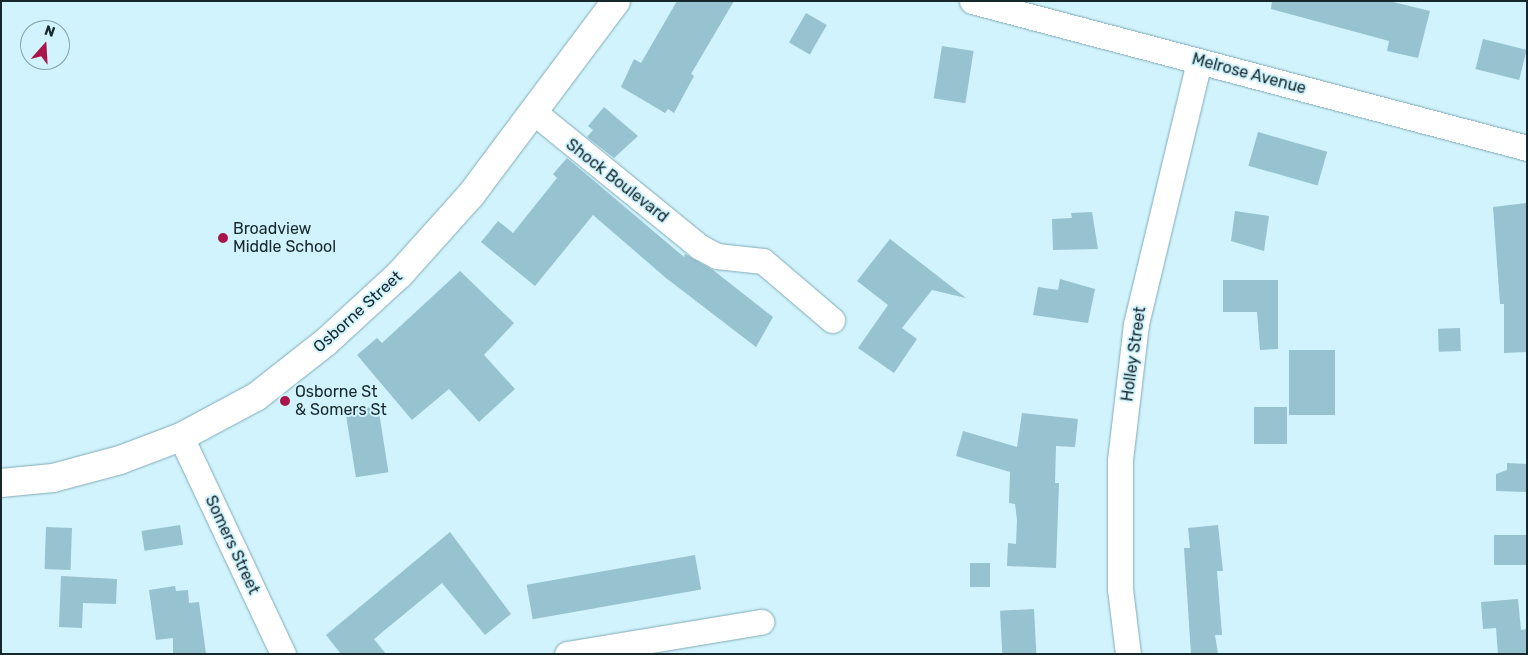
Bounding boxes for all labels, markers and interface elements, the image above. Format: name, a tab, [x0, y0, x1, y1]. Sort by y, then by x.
north arrow	[20, 20, 70, 70]
text: N	[42, 22, 57, 41]
street label: Melrose Avenue	[1190, 49, 1308, 99]
street label: Shock Boulevard	[562, 135, 672, 227]
place label: Broadview Middle School	[233, 219, 336, 257]
marker: Broadview Middle School	[217, 232, 229, 244]
street label: Osborne Street	[310, 267, 406, 357]
street label: Holley Street	[1118, 305, 1150, 403]
place label: Osborne St & Somers St	[295, 382, 387, 420]
marker: Osborne St & Somers St	[279, 395, 291, 407]
street label: Somers Street	[201, 493, 263, 597]

